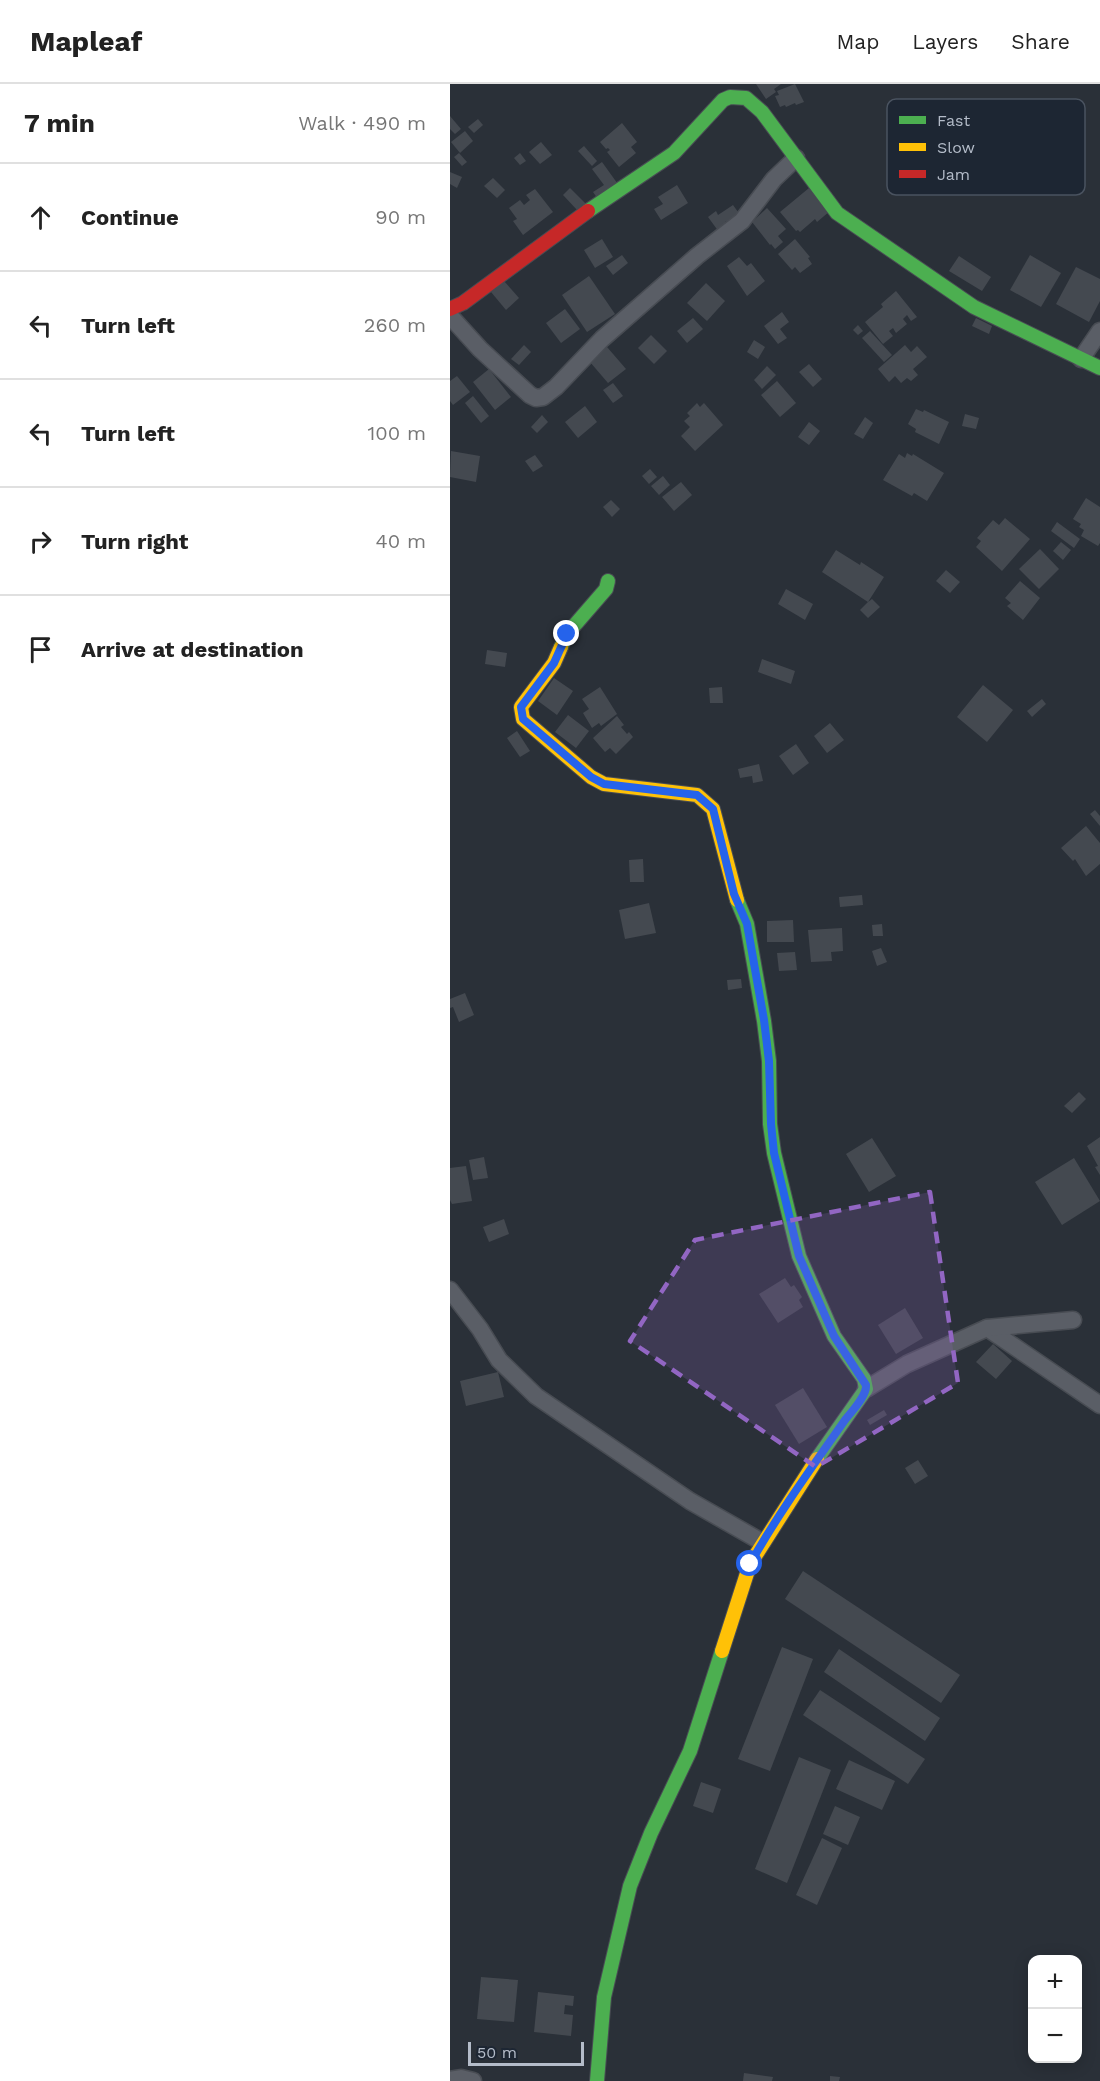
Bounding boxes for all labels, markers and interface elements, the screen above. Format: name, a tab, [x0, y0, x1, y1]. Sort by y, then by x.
text: Mapleaf	[30, 25, 142, 58]
text: Map	[836, 29, 879, 54]
text: Layers	[912, 29, 978, 54]
text: Share	[1011, 29, 1070, 54]
legend	[887, 99, 1085, 195]
text: 7 min	[24, 108, 95, 138]
text: Walk · 490 m	[298, 111, 426, 135]
text: Fast	[937, 111, 970, 130]
text: Slow	[937, 138, 975, 157]
text: Jam	[937, 165, 970, 184]
icon: ahead	[24, 201, 57, 234]
text: Continue	[81, 205, 179, 230]
text: 90 m	[375, 205, 426, 229]
icon: left	[24, 309, 57, 342]
text: Turn left	[81, 313, 175, 338]
text: 260 m	[364, 313, 426, 337]
icon: left	[24, 417, 57, 450]
text: Turn left	[81, 421, 175, 446]
text: 100 m	[367, 421, 426, 445]
icon: right	[24, 525, 57, 558]
text: Turn right	[81, 529, 188, 554]
text: 40 m	[375, 529, 426, 553]
route end	[553, 620, 579, 646]
icon: arrive	[24, 633, 57, 666]
text: Arrive at destination	[81, 637, 304, 662]
route start	[736, 1550, 762, 1576]
map controls	[1028, 1955, 1082, 2063]
button: +	[1028, 1955, 1082, 2009]
button: −	[1028, 2009, 1082, 2063]
scale bar	[468, 2039, 584, 2066]
text: 50 m	[477, 2043, 517, 2062]

